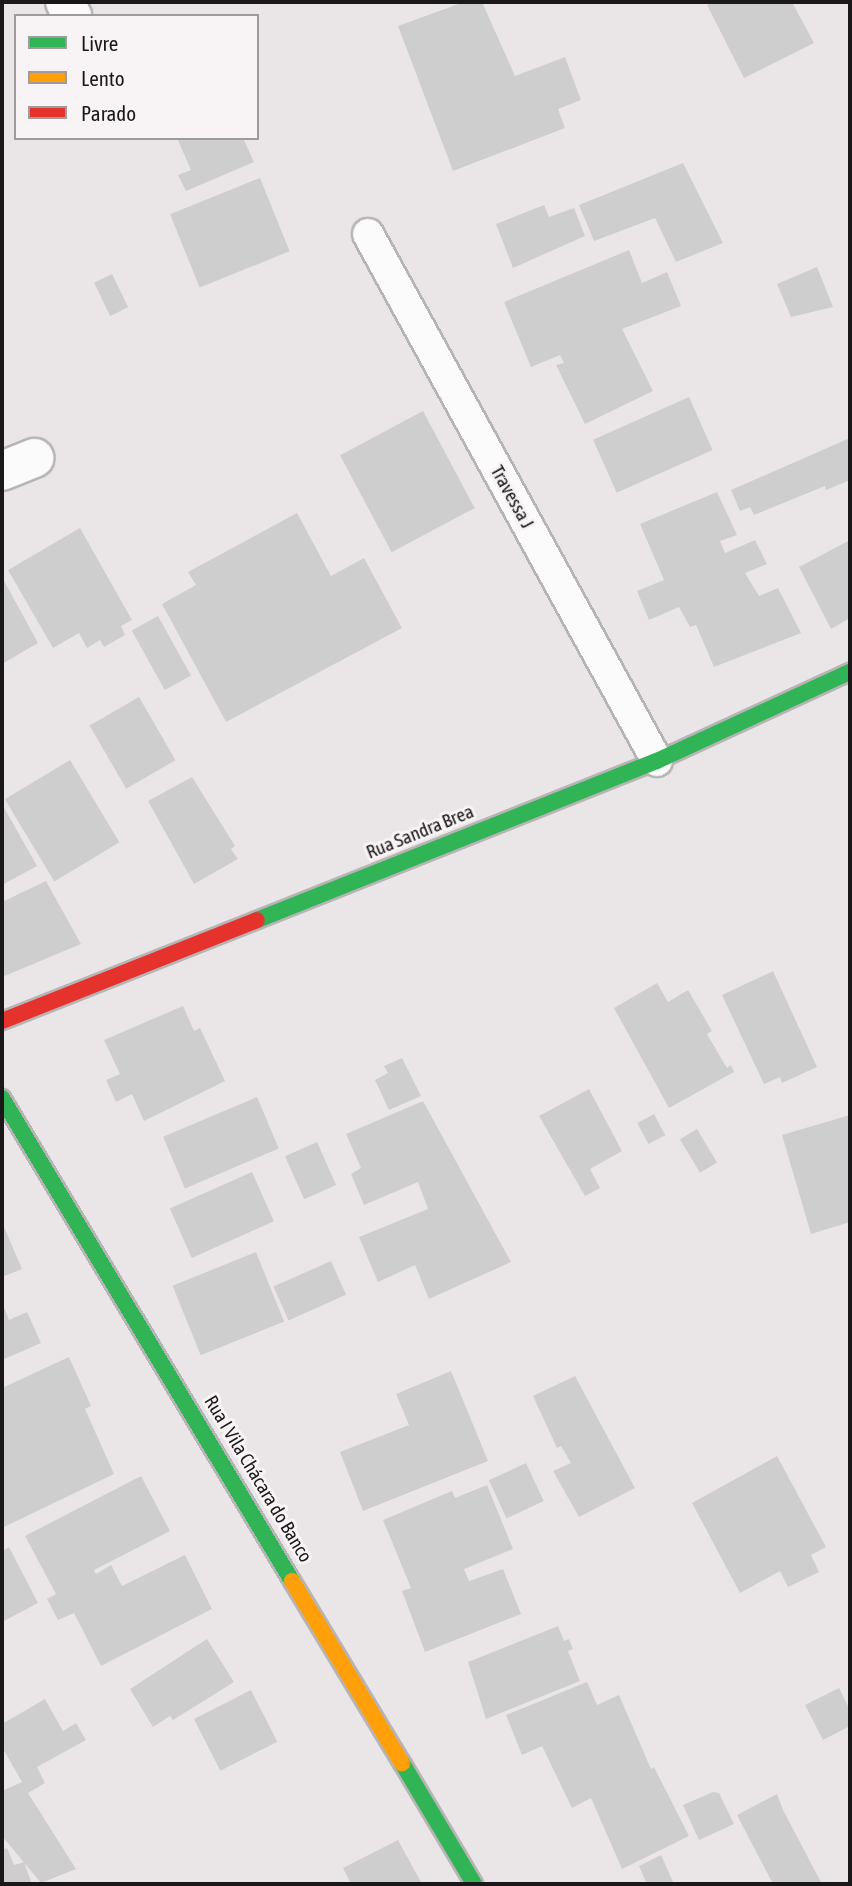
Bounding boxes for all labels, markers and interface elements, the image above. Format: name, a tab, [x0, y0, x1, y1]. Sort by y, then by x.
legend	[14, 14, 259, 140]
text: Livre	[81, 31, 118, 55]
text: Lento	[81, 66, 125, 90]
text: Parado	[81, 101, 136, 125]
street label: Travessa J	[485, 462, 539, 532]
street label: Rua Sandra Brea	[363, 800, 477, 864]
street label: Rua I Vila Chácara do Banco	[199, 1392, 317, 1566]

